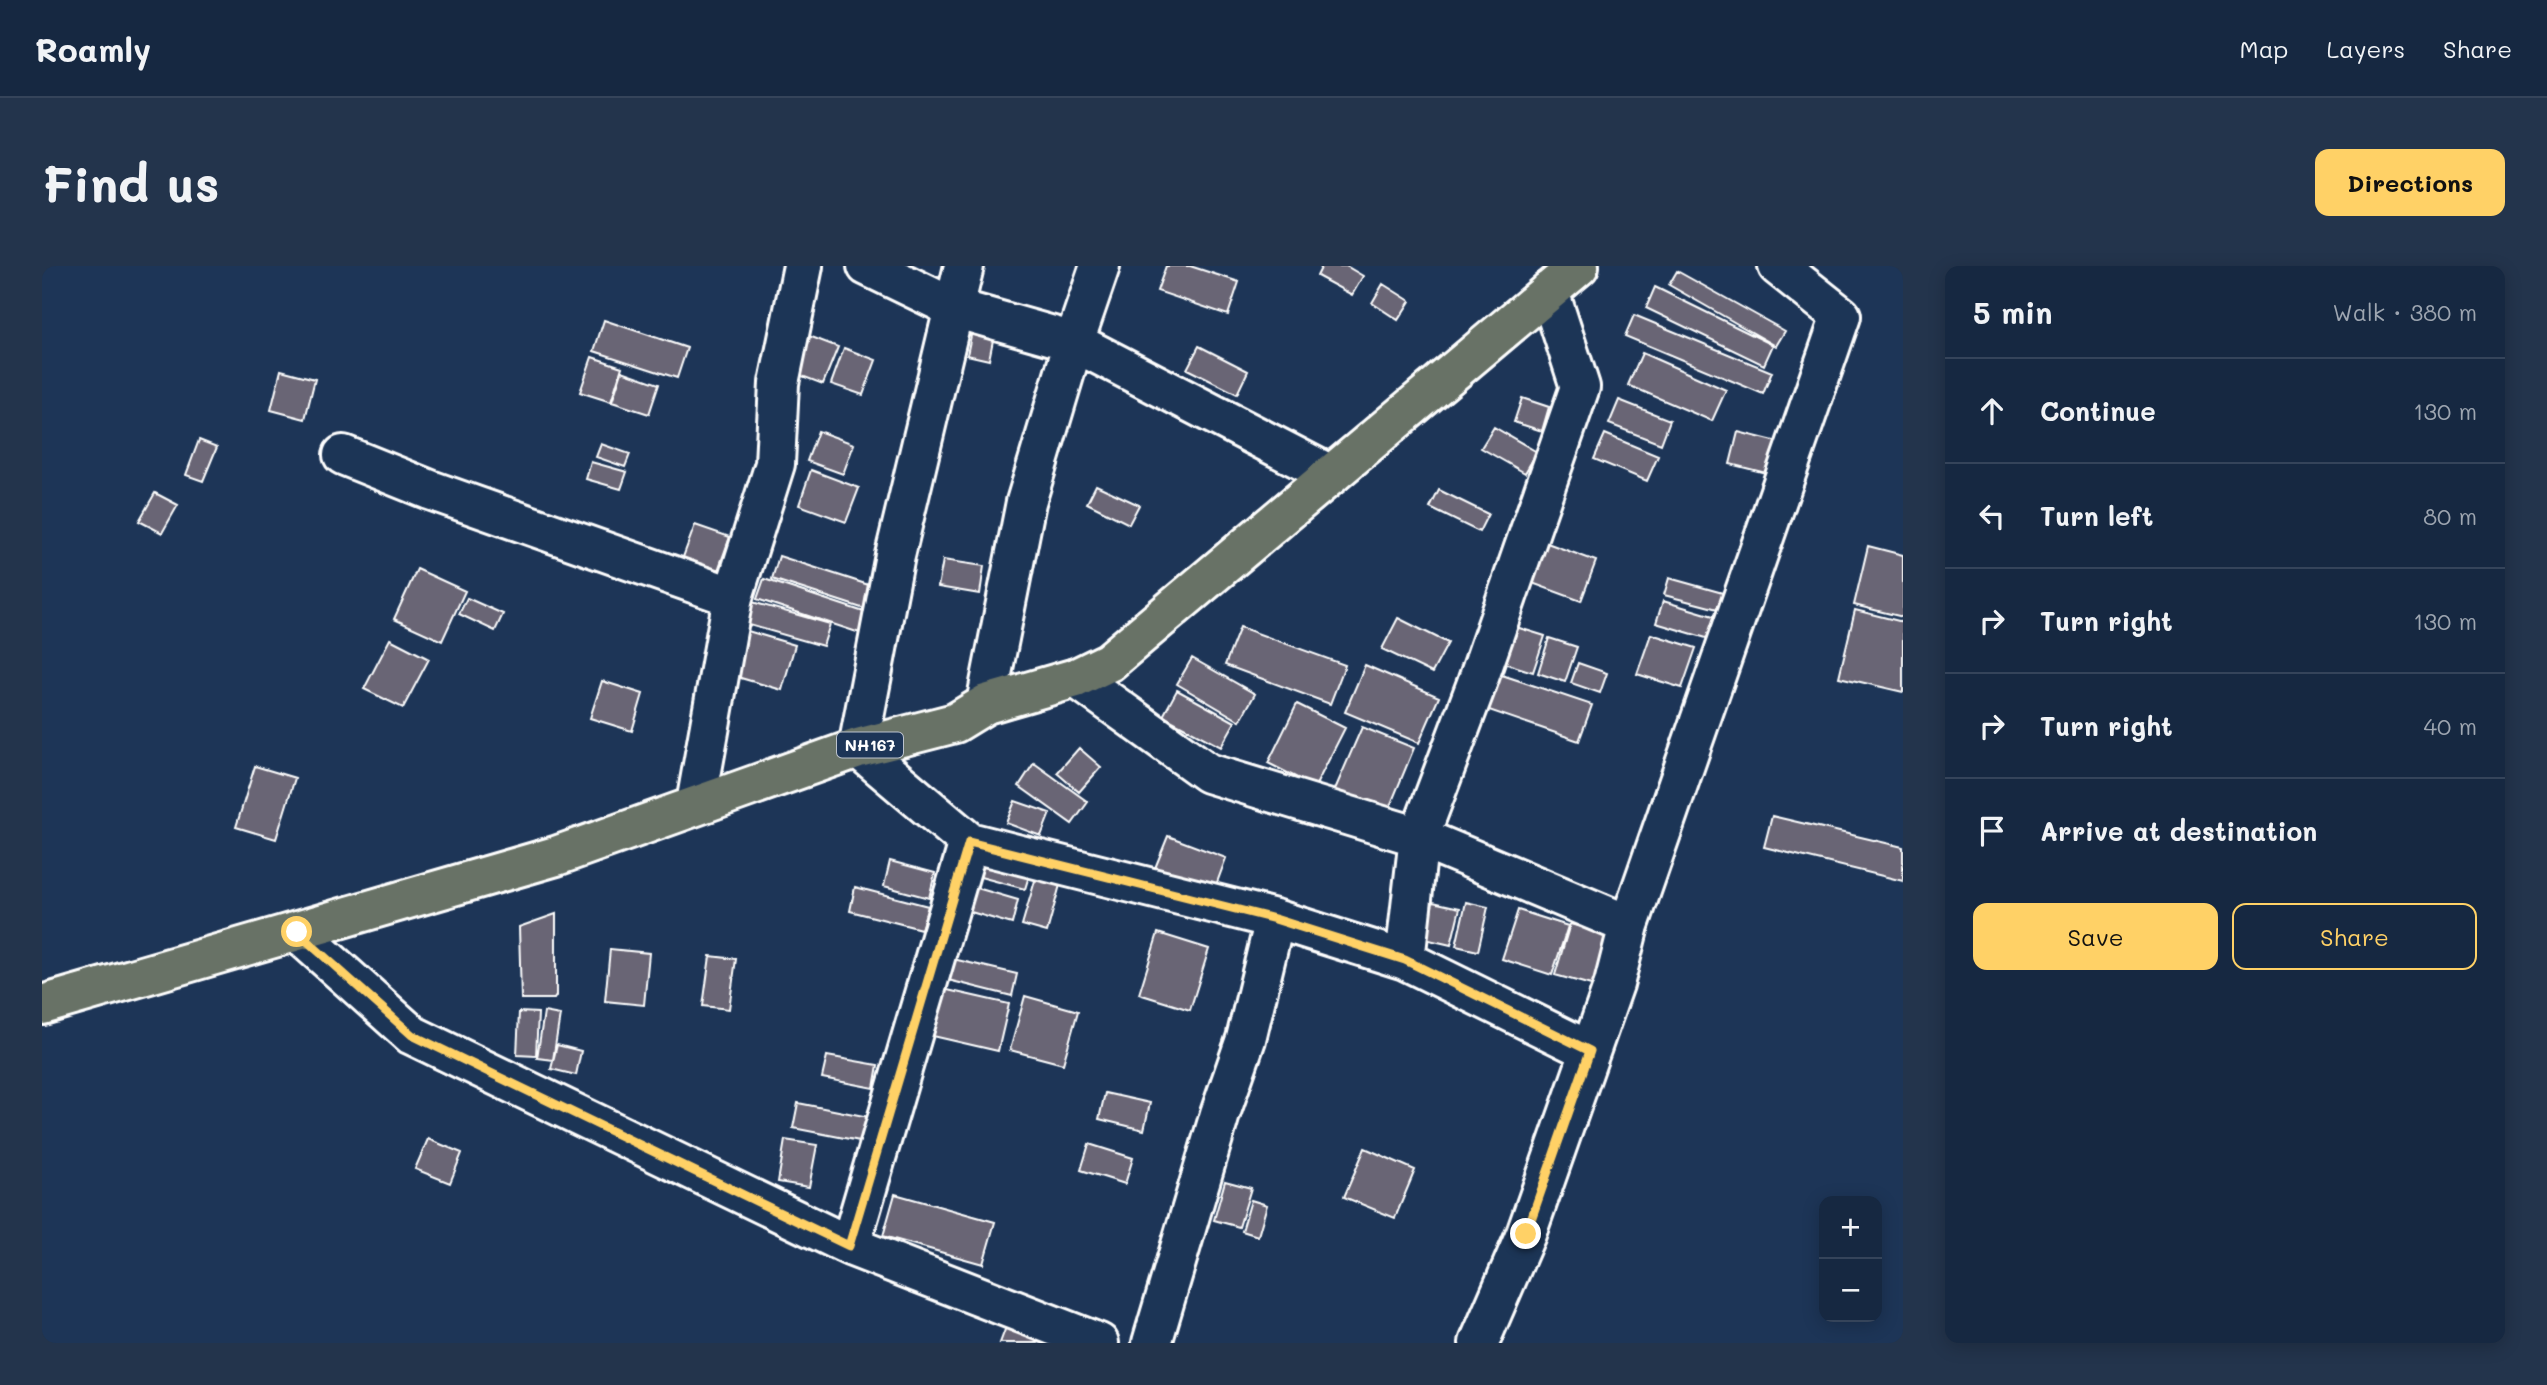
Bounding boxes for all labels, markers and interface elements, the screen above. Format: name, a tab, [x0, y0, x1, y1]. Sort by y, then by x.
text: Roamly	[35, 27, 151, 70]
text: Map	[2240, 33, 2288, 64]
text: Layers	[2326, 33, 2405, 64]
text: Share	[2443, 33, 2512, 64]
button: Directions	[2315, 149, 2505, 216]
text: Find us	[42, 151, 220, 214]
text: 5 min	[1973, 292, 2053, 332]
text: Walk · 380 m	[2332, 297, 2477, 327]
icon: ahead	[1973, 392, 2011, 430]
text: Continue	[2040, 394, 2156, 428]
text: 130 m	[2413, 396, 2477, 426]
icon: left	[1973, 497, 2011, 535]
text: Turn left	[2040, 499, 2153, 533]
text: 80 m	[2423, 501, 2477, 531]
icon: right	[1973, 602, 2011, 640]
text: Turn right	[2040, 604, 2173, 638]
text: 130 m	[2413, 606, 2477, 636]
icon: right	[1973, 707, 2011, 745]
text: Turn right	[2040, 709, 2173, 743]
text: 40 m	[2424, 711, 2477, 741]
road number: NH167	[837, 732, 903, 758]
icon: arrive	[1973, 812, 2011, 850]
text: Arrive at destination	[2040, 814, 2317, 848]
button: Save	[1973, 903, 2218, 970]
button: Share	[2232, 903, 2477, 970]
route start	[281, 916, 312, 947]
map controls	[1819, 1196, 1882, 1322]
button: +	[1819, 1196, 1882, 1259]
route end	[1510, 1218, 1541, 1249]
button: −	[1819, 1259, 1882, 1322]

